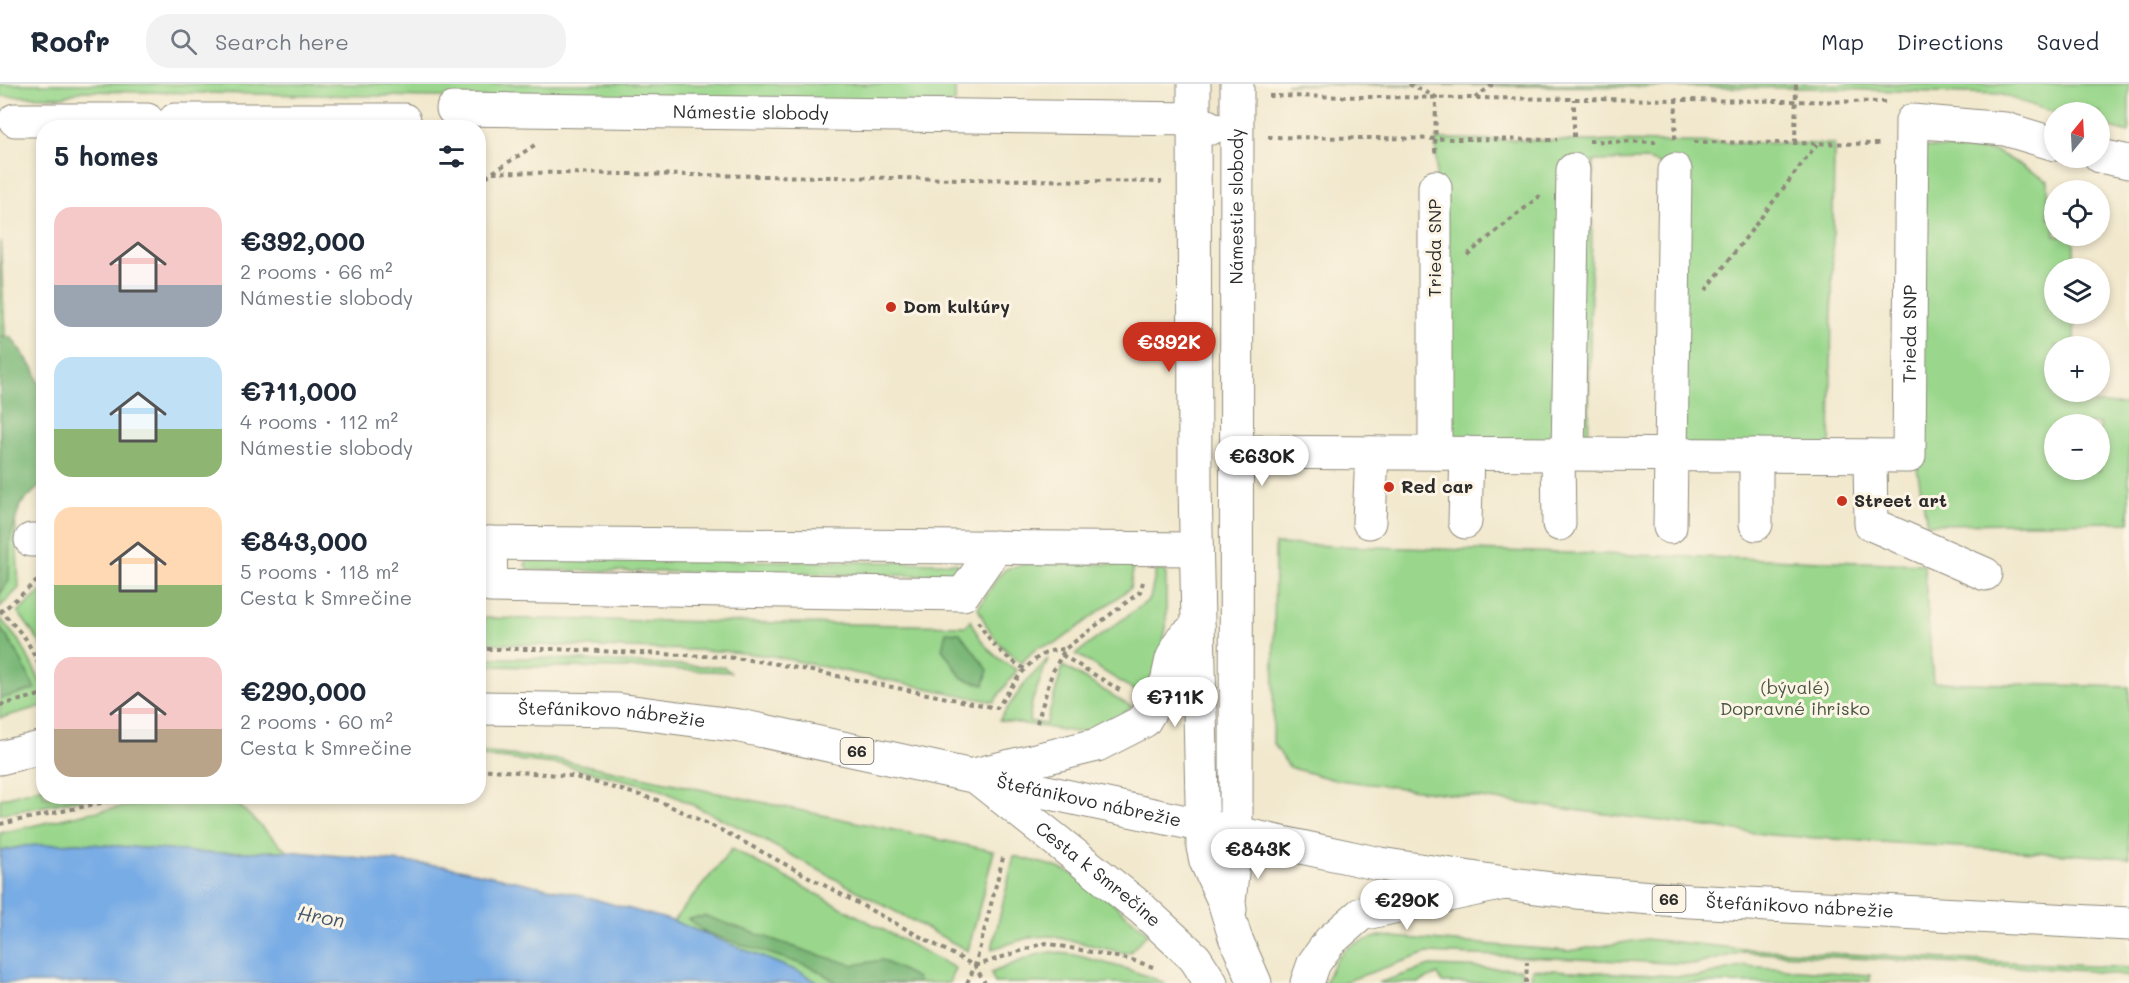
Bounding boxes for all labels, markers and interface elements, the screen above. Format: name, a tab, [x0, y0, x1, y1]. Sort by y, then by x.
search box	[146, 14, 566, 68]
text: Roofr	[30, 23, 110, 59]
icon: search	[167, 25, 200, 58]
text: Search here	[215, 27, 349, 56]
text: Map	[1821, 28, 1864, 55]
text: Directions	[1897, 28, 2004, 55]
text: Saved	[2037, 28, 2099, 55]
street label: Námestie slobody	[673, 99, 829, 125]
north arrow	[2044, 102, 2110, 168]
map controls	[2044, 102, 2110, 480]
street label: Námestie slobody	[1224, 128, 1248, 284]
text: 5 homes	[54, 139, 159, 173]
icon: filters	[435, 140, 468, 173]
button: locate	[2044, 180, 2110, 246]
street label: Trieda SNP	[1422, 199, 1446, 297]
text: €392,000	[240, 224, 365, 258]
icon: home	[102, 231, 174, 303]
text: 2 rooms · 66 m²	[240, 258, 393, 284]
button: layers	[2044, 258, 2110, 324]
text: Námestie slobody	[240, 284, 413, 310]
street label: Trieda SNP	[1897, 285, 1922, 383]
place label: Dom kultúry	[903, 294, 1010, 318]
marker: Dom kultúry	[884, 300, 898, 314]
pin: €392K	[1127, 322, 1211, 373]
text: €392K	[1137, 328, 1201, 354]
button: +	[2044, 336, 2110, 402]
text: €711,000	[240, 374, 357, 408]
icon: home	[102, 381, 174, 453]
text: 4 rooms · 112 m²	[240, 408, 398, 434]
button: −	[2044, 414, 2110, 480]
text: Námestie slobody	[240, 434, 413, 460]
pin: €630K	[1220, 436, 1304, 487]
text: €630K	[1229, 442, 1295, 468]
place label: Red car	[1401, 474, 1473, 498]
marker: Red car	[1382, 480, 1396, 494]
place label: Street art	[1854, 488, 1947, 512]
marker: Street art	[1835, 494, 1849, 508]
text: €843,000	[240, 524, 367, 558]
icon: home	[102, 531, 174, 603]
text: 5 rooms · 118 m²	[240, 558, 399, 584]
text: Cesta k Smrečine	[240, 584, 412, 610]
text: €290,000	[240, 674, 366, 708]
park label: (bývalé) Dopravné ihrisko	[1720, 675, 1870, 720]
pin: €711K	[1133, 677, 1217, 728]
icon: home	[102, 681, 174, 753]
text: €711K	[1146, 683, 1204, 709]
street label: Štefánikovo nábrežie	[518, 696, 707, 732]
text: 2 rooms · 60 m²	[240, 708, 393, 734]
text: Cesta k Smrečine	[240, 734, 412, 760]
road number: 66	[840, 738, 874, 764]
street label: Štefánikovo nábrežie	[995, 769, 1184, 832]
street label: Cesta k Smrečine	[1031, 816, 1167, 932]
pin: €843K	[1216, 829, 1300, 880]
text: €843K	[1225, 835, 1291, 861]
pin: €290K	[1365, 880, 1449, 931]
text: €290K	[1374, 886, 1440, 912]
road number: 66	[1652, 886, 1686, 912]
street label: Štefánikovo nábrežie	[1705, 889, 1894, 923]
water label: Hron	[296, 899, 347, 933]

